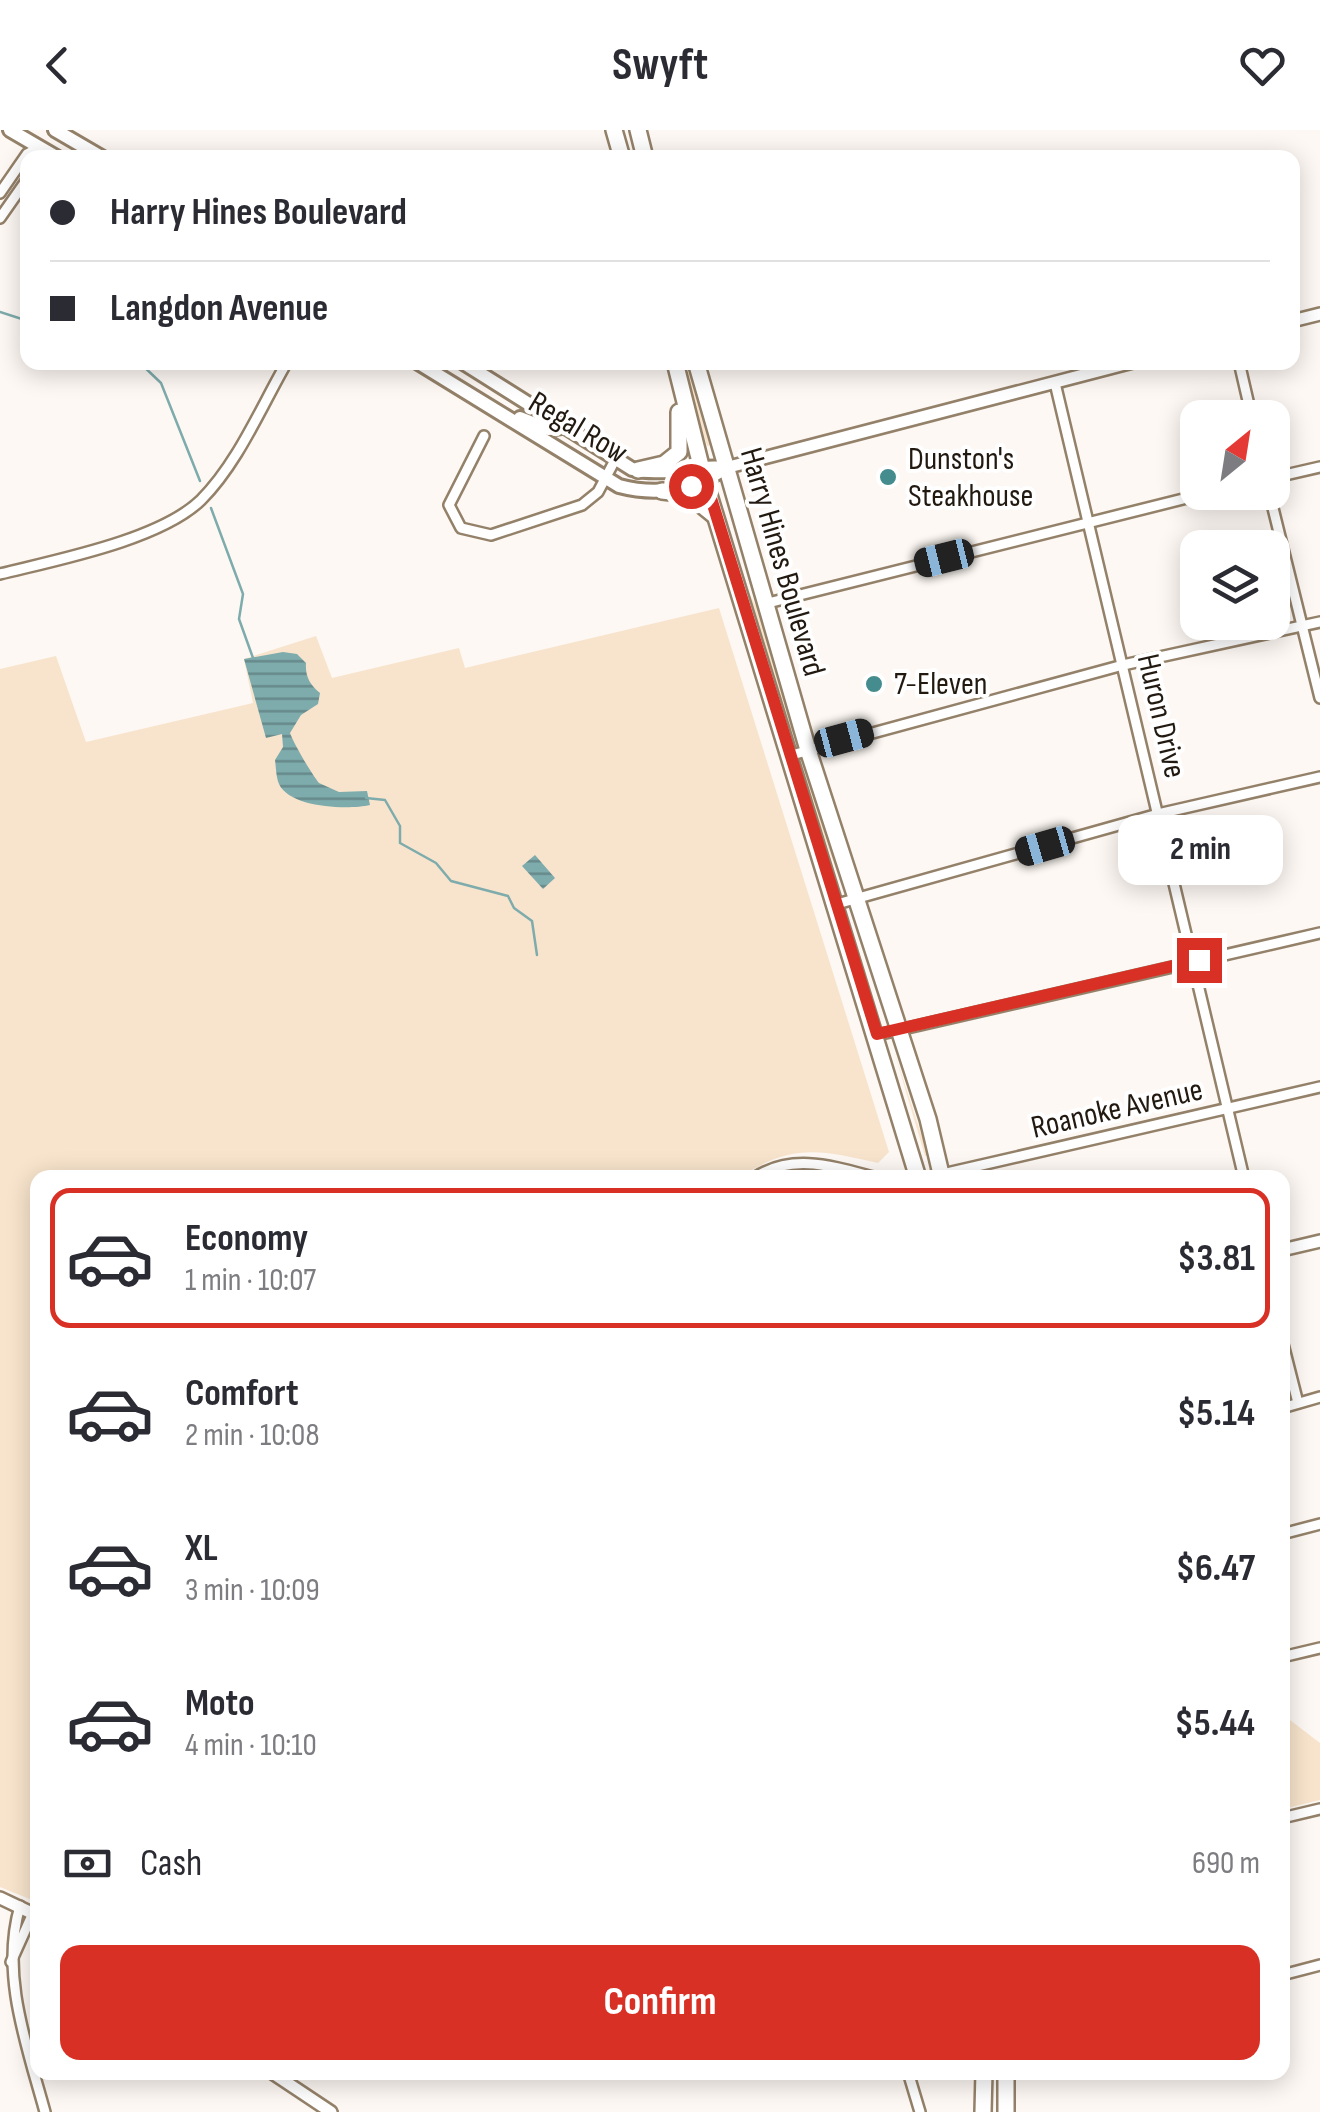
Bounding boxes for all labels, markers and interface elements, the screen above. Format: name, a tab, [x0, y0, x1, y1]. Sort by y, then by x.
icon: back	[30, 38, 85, 93]
text: Swyft	[612, 38, 708, 93]
icon: heart	[1235, 38, 1290, 93]
text: Harry Hines Boulevard	[110, 190, 407, 235]
text: Langdon Avenue	[110, 286, 328, 331]
street label: Regal Row	[521, 383, 635, 473]
north arrow	[1180, 400, 1290, 510]
map controls	[1180, 400, 1290, 640]
place label: Dunston's Steakhouse	[908, 440, 1033, 516]
street label: Harry Hines Boulevard	[731, 443, 833, 681]
route start	[669, 464, 714, 509]
marker: Dunston's Steakhouse	[877, 466, 899, 488]
button: layers	[1180, 530, 1290, 640]
car	[911, 536, 977, 580]
street label: Huron Drive	[1128, 650, 1194, 782]
place label: 7-Eleven	[894, 665, 987, 704]
marker: 7-Eleven	[863, 673, 885, 695]
car	[811, 716, 877, 760]
callout: 2 min	[1116, 815, 1282, 885]
car	[1012, 823, 1078, 869]
text: 2 min	[1170, 830, 1231, 869]
route end	[1177, 938, 1222, 983]
street label: Roanoke Avenue	[1027, 1070, 1207, 1148]
icon: car	[65, 1213, 155, 1303]
text: Economy	[185, 1216, 308, 1261]
text: $3.81	[1177, 1236, 1255, 1281]
text: 1 min · 10:07	[185, 1261, 316, 1300]
icon: car	[65, 1368, 155, 1458]
text: Comfort	[185, 1371, 299, 1416]
text: $5.14	[1177, 1391, 1255, 1436]
text: 2 min · 10:08	[185, 1416, 319, 1455]
icon: car	[65, 1523, 155, 1613]
text: XL	[185, 1526, 218, 1571]
text: $6.47	[1176, 1546, 1255, 1591]
text: 3 min · 10:09	[185, 1571, 320, 1610]
icon: car	[65, 1678, 155, 1768]
text: Moto	[185, 1681, 255, 1726]
text: $5.44	[1175, 1701, 1255, 1746]
text: 4 min · 10:10	[185, 1726, 317, 1765]
icon: cash	[60, 1836, 115, 1891]
text: Cash	[140, 1841, 202, 1886]
text: 690 m	[1192, 1844, 1260, 1883]
button: Confirm	[60, 1945, 1260, 2060]

